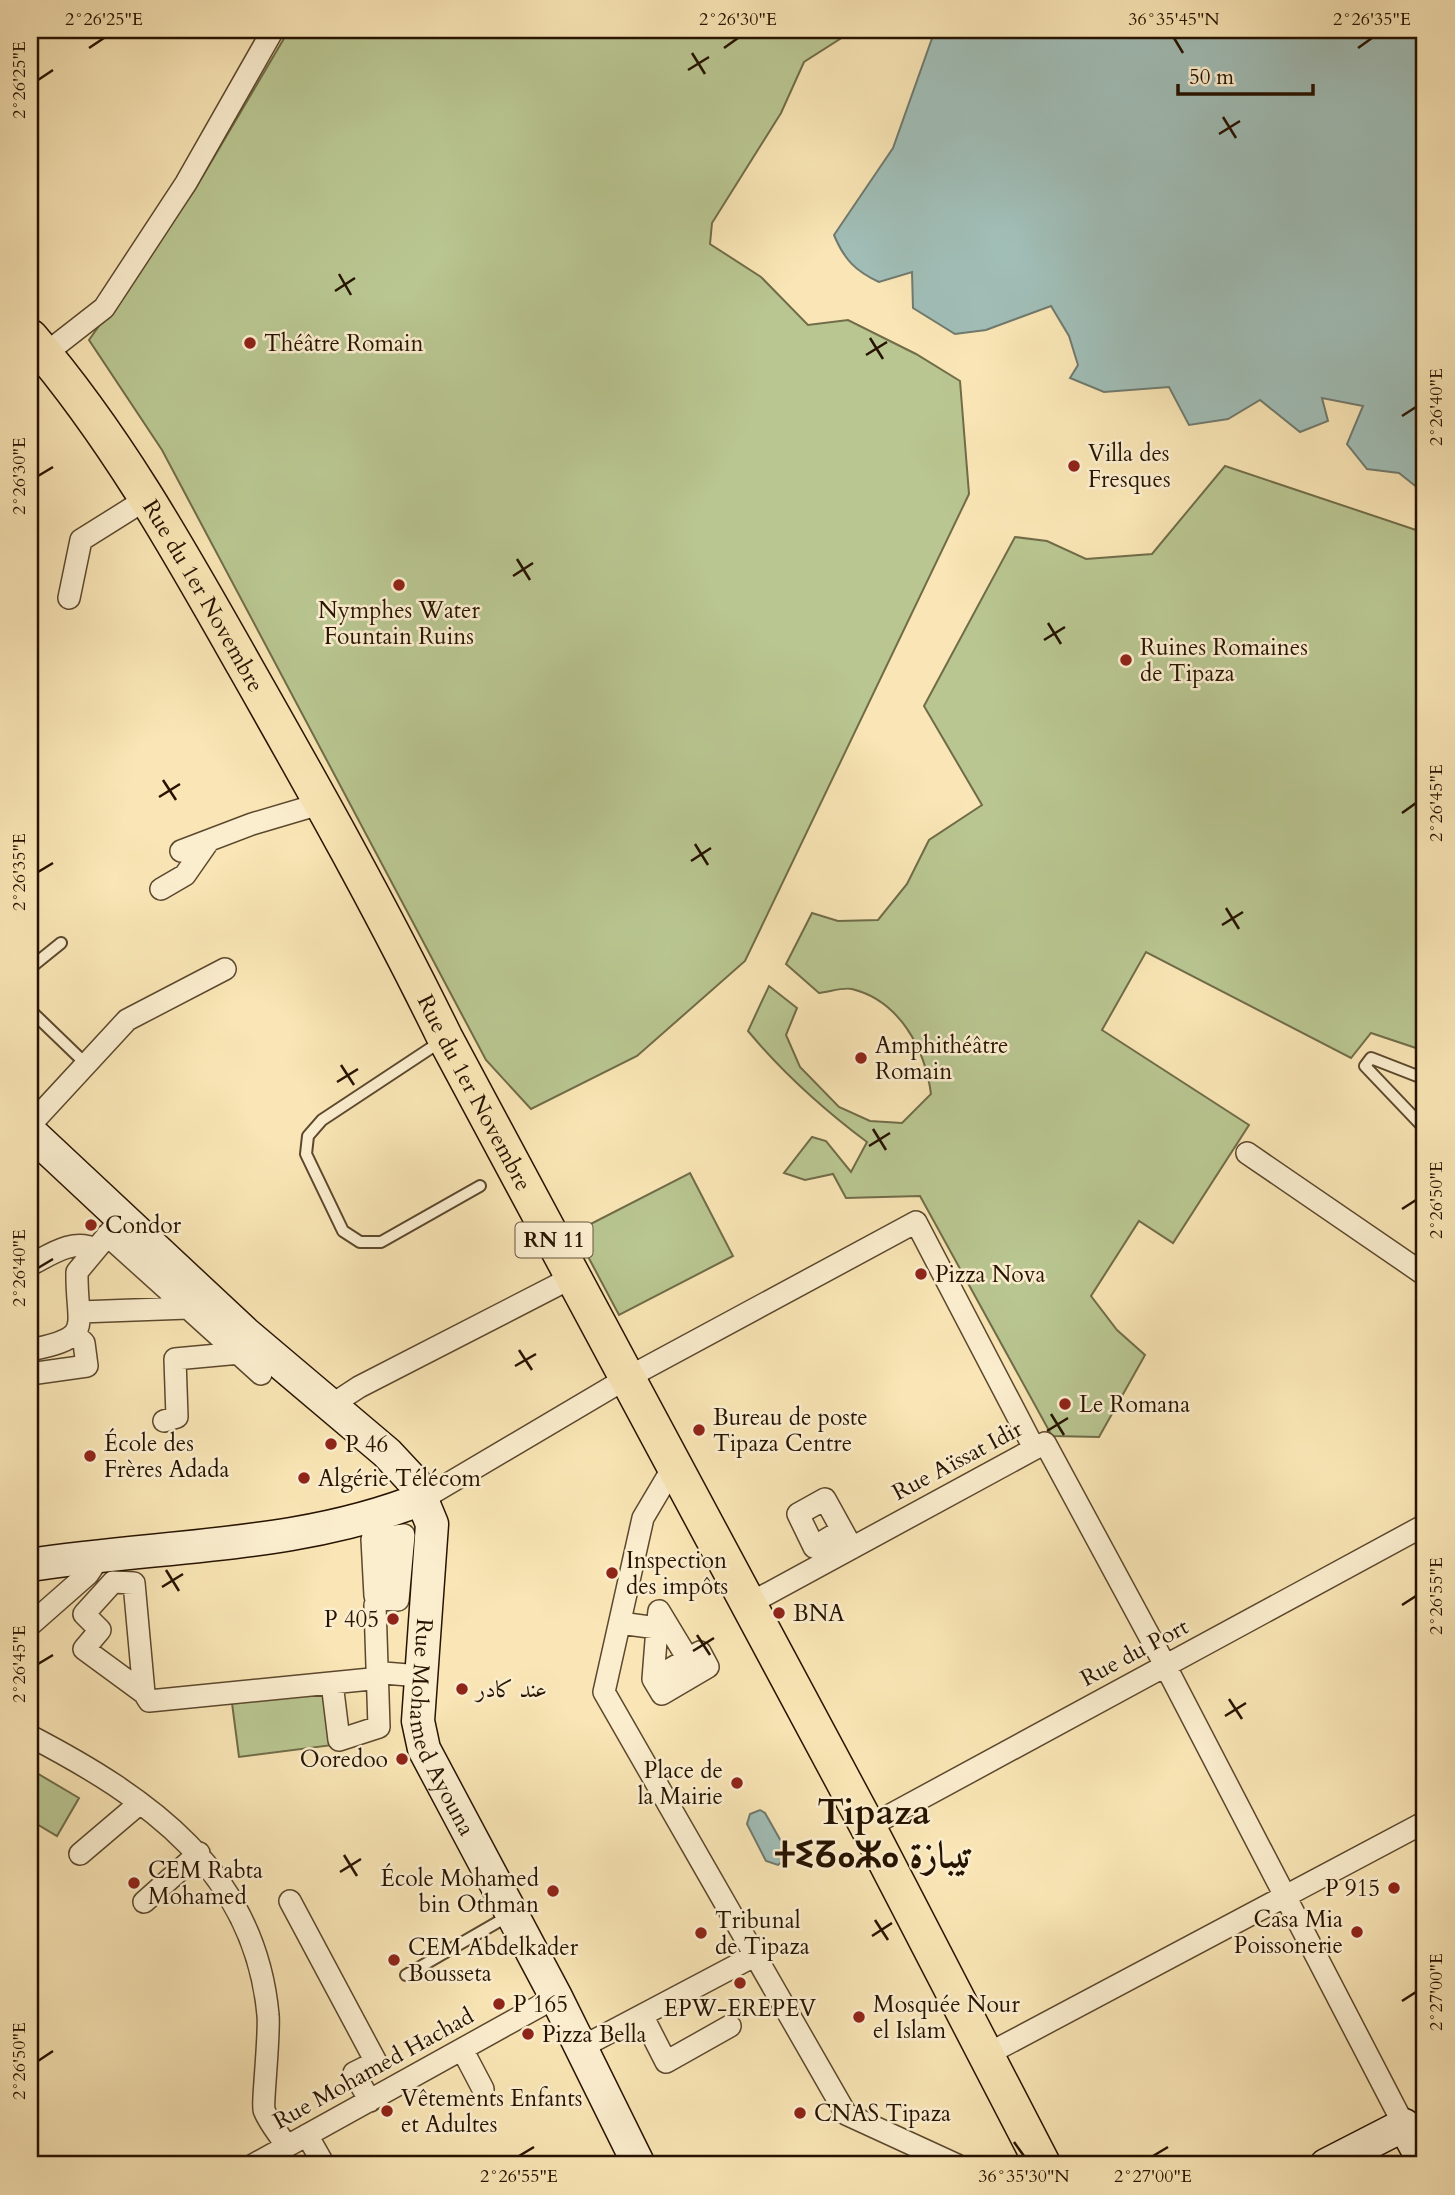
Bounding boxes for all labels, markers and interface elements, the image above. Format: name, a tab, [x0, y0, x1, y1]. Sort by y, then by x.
text: 2°26'25"E	[65, 7, 143, 32]
text: 2°26'30"E	[699, 7, 777, 32]
text: 36°35'45"N	[1128, 7, 1220, 32]
text: 2°26'35"E	[1333, 7, 1411, 32]
text: 2°26'25"E	[7, 41, 32, 119]
scale bar	[1178, 52, 1313, 96]
text: 50 m	[1189, 63, 1234, 92]
place label: Théâtre Romain	[264, 328, 423, 359]
marker: Théâtre Romain	[242, 335, 258, 351]
text: 2°26'40"E	[1424, 368, 1449, 446]
text: 2°26'30"E	[7, 437, 32, 515]
place label: Villa des Fresques	[1088, 438, 1171, 495]
marker: Villa des Fresques	[1066, 458, 1082, 474]
street label: Rue du 1er Novembre	[135, 494, 271, 698]
marker: Nymphes Water Fountain Ruins	[391, 577, 407, 593]
place label: Nymphes Water Fountain Ruins	[318, 595, 481, 652]
place label: Ruines Romaines de Tipaza	[1140, 632, 1308, 689]
marker: Ruines Romaines de Tipaza	[1118, 652, 1134, 668]
text: 2°26'45"E	[1424, 764, 1449, 842]
text: 2°26'35"E	[7, 833, 32, 911]
street label: Rue du 1er Novembre	[410, 989, 539, 1196]
place label: Amphithéâtre Romain	[875, 1030, 1009, 1087]
marker: Amphithéâtre Romain	[853, 1050, 869, 1066]
text: 2°26'50"E	[1424, 1161, 1449, 1239]
place label: Condor	[105, 1210, 182, 1241]
marker: Condor	[83, 1217, 99, 1233]
road number: RN 11	[516, 1222, 592, 1258]
text: 2°26'40"E	[7, 1229, 32, 1307]
place label: Pizza Nova	[935, 1259, 1045, 1290]
marker: Pizza Nova	[913, 1266, 929, 1282]
place label: Le Romana	[1079, 1389, 1190, 1420]
marker: Le Romana	[1057, 1396, 1073, 1412]
place label: Bureau de poste Tipaza Centre	[713, 1402, 868, 1459]
street label: Rue Aïssat Idir	[887, 1413, 1028, 1508]
marker: Bureau de poste Tipaza Centre	[691, 1422, 707, 1438]
place label: École des Frères Adada	[104, 1428, 229, 1485]
place label: P 46	[345, 1429, 388, 1460]
marker: P 46	[323, 1436, 339, 1452]
marker: École des Frères Adada	[82, 1448, 98, 1464]
place label: Algérie Télécom	[318, 1463, 482, 1494]
marker: Algérie Télécom	[296, 1470, 312, 1486]
place label: Inspection des impôts	[626, 1545, 728, 1602]
text: 2°26'55"E	[1424, 1557, 1449, 1635]
marker: Inspection des impôts	[604, 1565, 620, 1581]
place label: BNA	[793, 1598, 845, 1629]
place label: P 405	[324, 1604, 379, 1635]
marker: BNA	[771, 1605, 787, 1621]
marker: P 405	[385, 1611, 401, 1627]
street label: Rue du Port	[1075, 1611, 1194, 1694]
street label: Rue Mohamed Ayouna	[402, 1618, 482, 1841]
text: 2°26'45"E	[7, 1625, 32, 1703]
place label: عند كادر	[474, 1674, 547, 1705]
marker: عند كادر	[454, 1681, 470, 1697]
place label: Ooredoo	[300, 1744, 388, 1775]
marker: Ooredoo	[394, 1751, 410, 1767]
place label: Place de la Mairie	[638, 1755, 723, 1812]
marker: Place de la Mairie	[729, 1775, 745, 1791]
district label: Tipaza ⵜⵉⵒⴰⵣⴰ تيبازة	[775, 1787, 973, 1880]
place label: CEM Rabta Mohamed	[148, 1855, 263, 1912]
place label: École Mohamed bin Othman	[381, 1863, 540, 1920]
place label: P 915	[1325, 1873, 1380, 1904]
marker: CEM Rabta Mohamed	[126, 1875, 142, 1891]
marker: P 915	[1386, 1880, 1402, 1896]
marker: École Mohamed bin Othman	[545, 1883, 561, 1899]
place label: Casa Mia Poissonerie	[1234, 1904, 1343, 1961]
place label: Tribunal de Tipaza	[715, 1905, 810, 1962]
marker: Casa Mia Poissonerie	[1349, 1924, 1365, 1940]
marker: Tribunal de Tipaza	[693, 1925, 709, 1941]
place label: CEM Abdelkader Bousseta	[408, 1932, 579, 1989]
marker: CEM Abdelkader Bousseta	[386, 1952, 402, 1968]
text: 2°27'00"E	[1424, 1953, 1449, 2031]
marker: EPW-EREPEV	[732, 1975, 748, 1991]
place label: P 165	[513, 1989, 568, 2020]
place label: Mosquée Nour el Islam	[873, 1989, 1020, 2046]
place label: EPW-EREPEV	[664, 1993, 816, 2024]
marker: P 165	[491, 1996, 507, 2012]
street label: Rue Mohamed Hachad	[268, 2000, 480, 2136]
marker: Mosquée Nour el Islam	[851, 2009, 867, 2025]
place label: Pizza Bella	[542, 2019, 647, 2050]
text: 2°26'50"E	[7, 2022, 32, 2100]
marker: Pizza Bella	[520, 2026, 536, 2042]
place label: Vêtements Enfants et Adultes	[401, 2083, 582, 2140]
place label: CNAS Tipaza	[814, 2098, 951, 2129]
marker: Vêtements Enfants et Adultes	[379, 2103, 395, 2119]
marker: CNAS Tipaza	[792, 2105, 808, 2121]
text: 2°26'55"E	[480, 2164, 558, 2189]
text: 36°35'30"N	[978, 2164, 1070, 2189]
text: 2°27'00"E	[1114, 2164, 1192, 2189]

